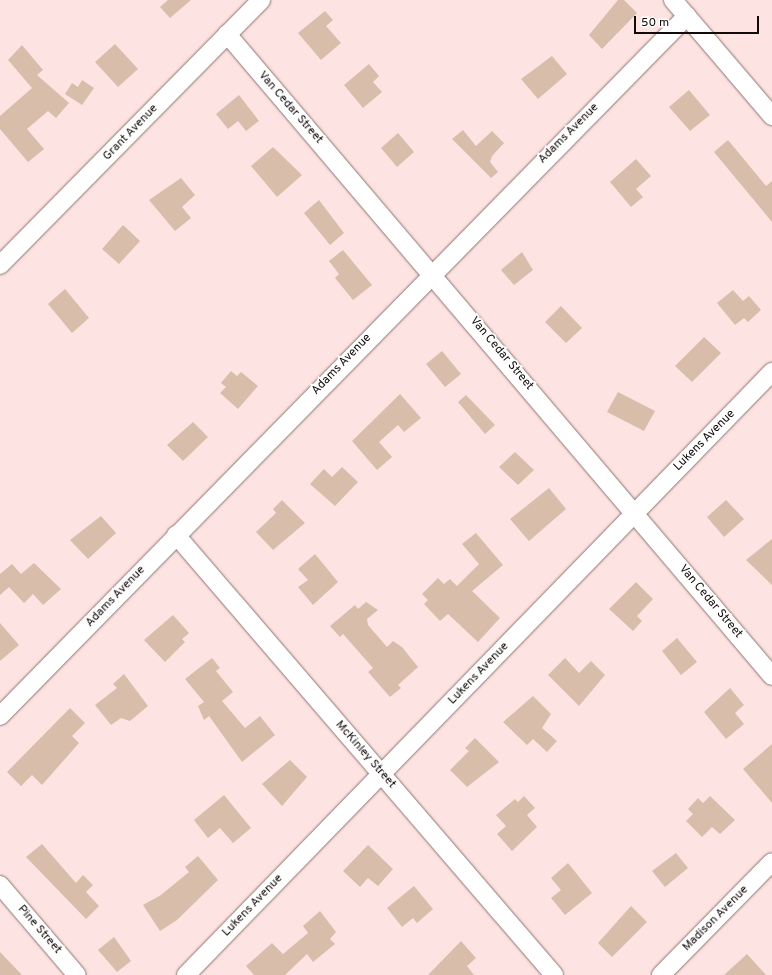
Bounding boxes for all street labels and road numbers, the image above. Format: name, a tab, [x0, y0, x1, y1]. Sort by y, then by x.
street label: Van Cedar Street	[255, 69, 325, 147]
street label: Adams Avenue	[536, 101, 602, 167]
street label: Grant Avenue	[100, 102, 162, 164]
street label: Van Cedar Street	[466, 314, 536, 394]
street label: Adams Avenue	[309, 331, 375, 399]
street label: Lukens Avenue	[671, 407, 739, 475]
street label: Van Cedar Street	[675, 562, 745, 642]
street label: Adams Avenue	[83, 563, 149, 631]
street label: Lukens Avenue	[446, 640, 512, 708]
street label: McKinley Street	[332, 718, 398, 792]
street label: Lukens Avenue	[220, 872, 286, 940]
street label: Madison Avenue	[680, 883, 752, 955]
street label: Pine Street	[14, 903, 64, 957]

